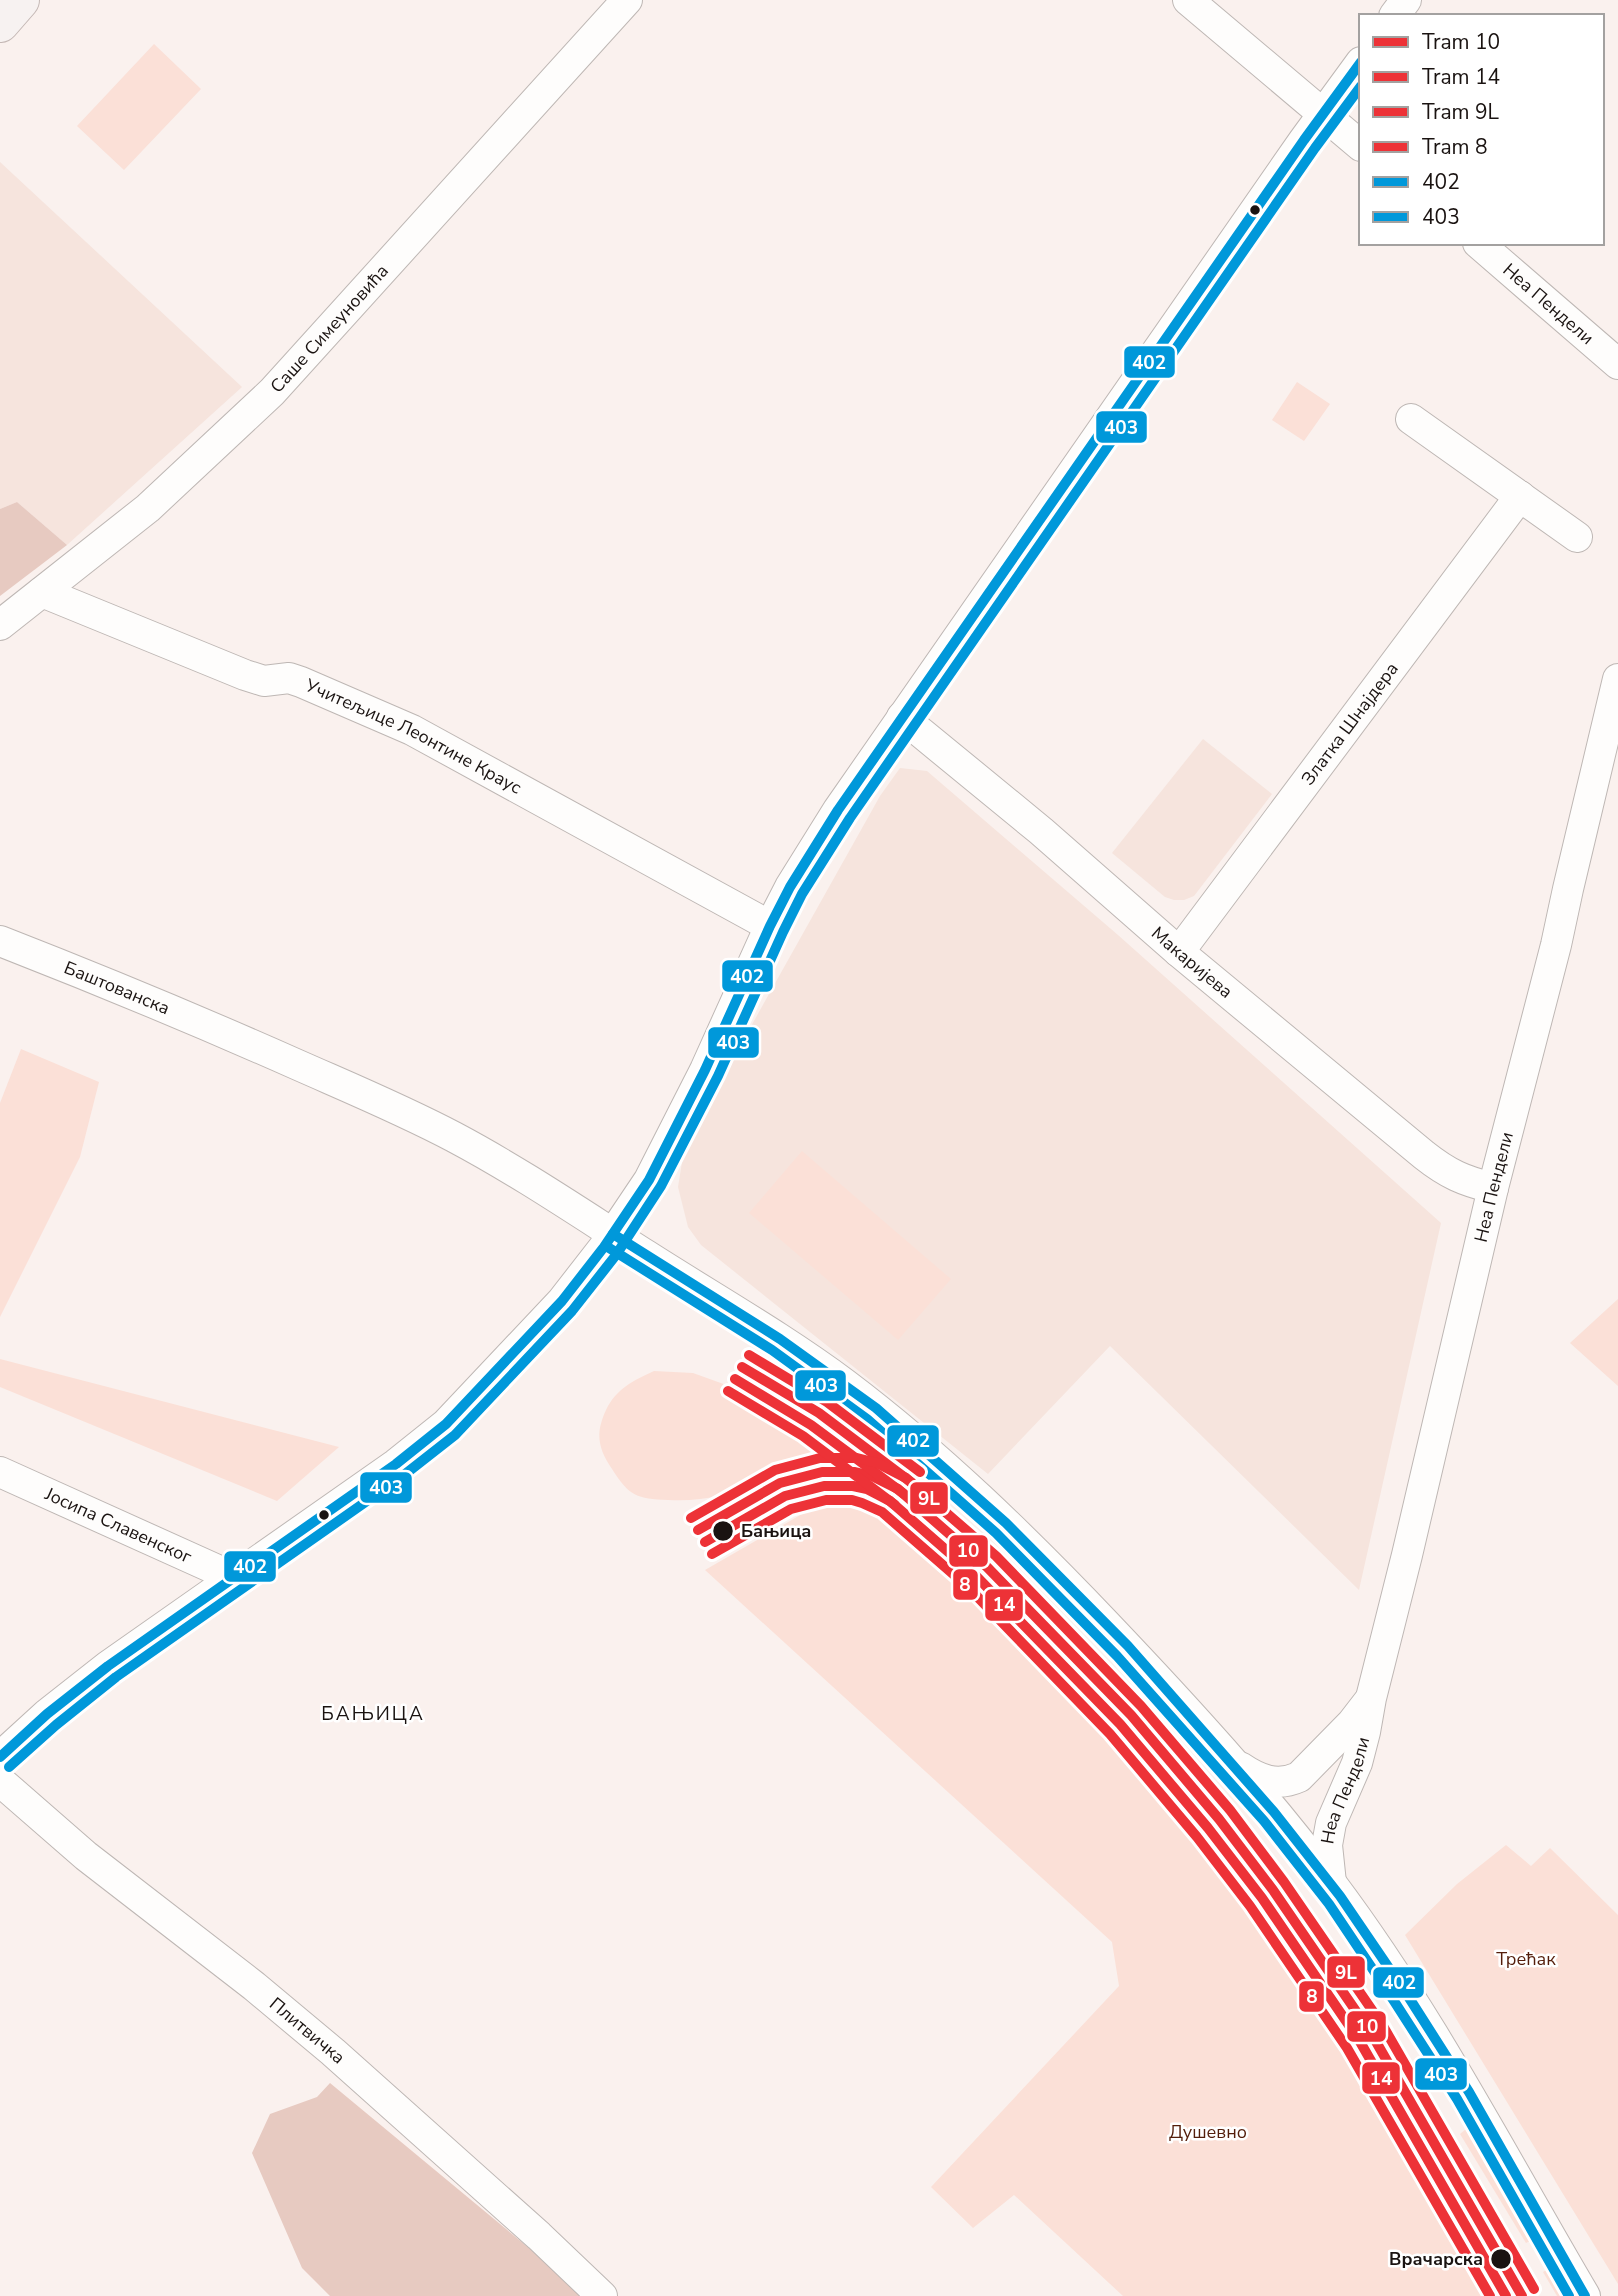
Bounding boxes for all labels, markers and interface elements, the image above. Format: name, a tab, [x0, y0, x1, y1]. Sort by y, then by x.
legend	[1359, 14, 1604, 245]
text: Tram 10	[1422, 28, 1500, 56]
text: Tram 14	[1422, 63, 1500, 91]
text: Tram 9L	[1422, 98, 1500, 126]
text: Tram 8	[1422, 133, 1488, 161]
text: 402	[1422, 168, 1460, 196]
unlabelled marker	[1248, 203, 1262, 217]
text: 403	[1422, 203, 1460, 231]
street label: Неа Пендели	[1498, 258, 1599, 350]
street label: Саше Симеуновића	[265, 259, 394, 398]
line badge: 402	[1123, 345, 1176, 379]
text: 402	[1132, 350, 1166, 376]
line badge: 403	[1095, 410, 1148, 444]
text: 403	[1104, 415, 1138, 441]
street label: Златка Шнајдера	[1296, 657, 1404, 790]
street label: Учитељице Леонтине Краус	[301, 673, 526, 800]
street label: Макаријева	[1146, 921, 1238, 1004]
street label: Баштованска	[61, 956, 173, 1020]
line badge: 402	[721, 959, 774, 993]
text: 402	[730, 964, 764, 990]
line badge: 403	[707, 1026, 760, 1059]
text: 403	[716, 1030, 750, 1056]
street label: Неа Пендели	[1469, 1129, 1519, 1245]
line badge: 403	[794, 1369, 847, 1402]
text: 403	[804, 1373, 838, 1399]
line badge: 402	[886, 1424, 940, 1458]
text: 402	[896, 1428, 930, 1454]
line badge: 403	[359, 1471, 413, 1504]
text: 403	[369, 1475, 403, 1501]
line badge: 9L	[909, 1481, 949, 1515]
street label: Јосипа Славенског	[40, 1482, 196, 1569]
text: 9L	[918, 1486, 940, 1512]
unlabelled marker	[317, 1508, 331, 1522]
marker: Бањица	[711, 1519, 735, 1543]
place label: Бањица	[741, 1519, 811, 1543]
line badge: 10	[948, 1534, 989, 1568]
text: 10	[957, 1538, 979, 1564]
line badge: 402	[223, 1550, 277, 1583]
text: 402	[233, 1554, 267, 1580]
line badge: 8	[952, 1568, 979, 1601]
text: 8	[959, 1572, 971, 1598]
line badge: 14	[984, 1588, 1024, 1622]
text: 14	[993, 1592, 1015, 1618]
district label: БАЊИЦА	[321, 1701, 425, 1727]
street label: Неа Пендели	[1315, 1734, 1375, 1846]
park label: Трећак	[1496, 1947, 1556, 1971]
line badge: 9L	[1326, 1955, 1366, 1989]
text: 9L	[1335, 1960, 1357, 1986]
line badge: 402	[1372, 1966, 1425, 1999]
text: 402	[1382, 1970, 1416, 1996]
line badge: 8	[1298, 1980, 1325, 2013]
text: 8	[1306, 1984, 1318, 2010]
street label: Плитвичка	[264, 1992, 350, 2069]
line badge: 10	[1346, 2010, 1387, 2043]
text: 10	[1356, 2014, 1378, 2040]
line badge: 403	[1414, 2057, 1468, 2091]
line badge: 14	[1361, 2061, 1401, 2095]
text: 403	[1424, 2062, 1458, 2088]
text: 14	[1370, 2066, 1392, 2092]
park label: Душевно	[1169, 2120, 1247, 2144]
place label: Врачарска	[1389, 2247, 1483, 2271]
marker: Врачарска	[1489, 2247, 1513, 2271]

